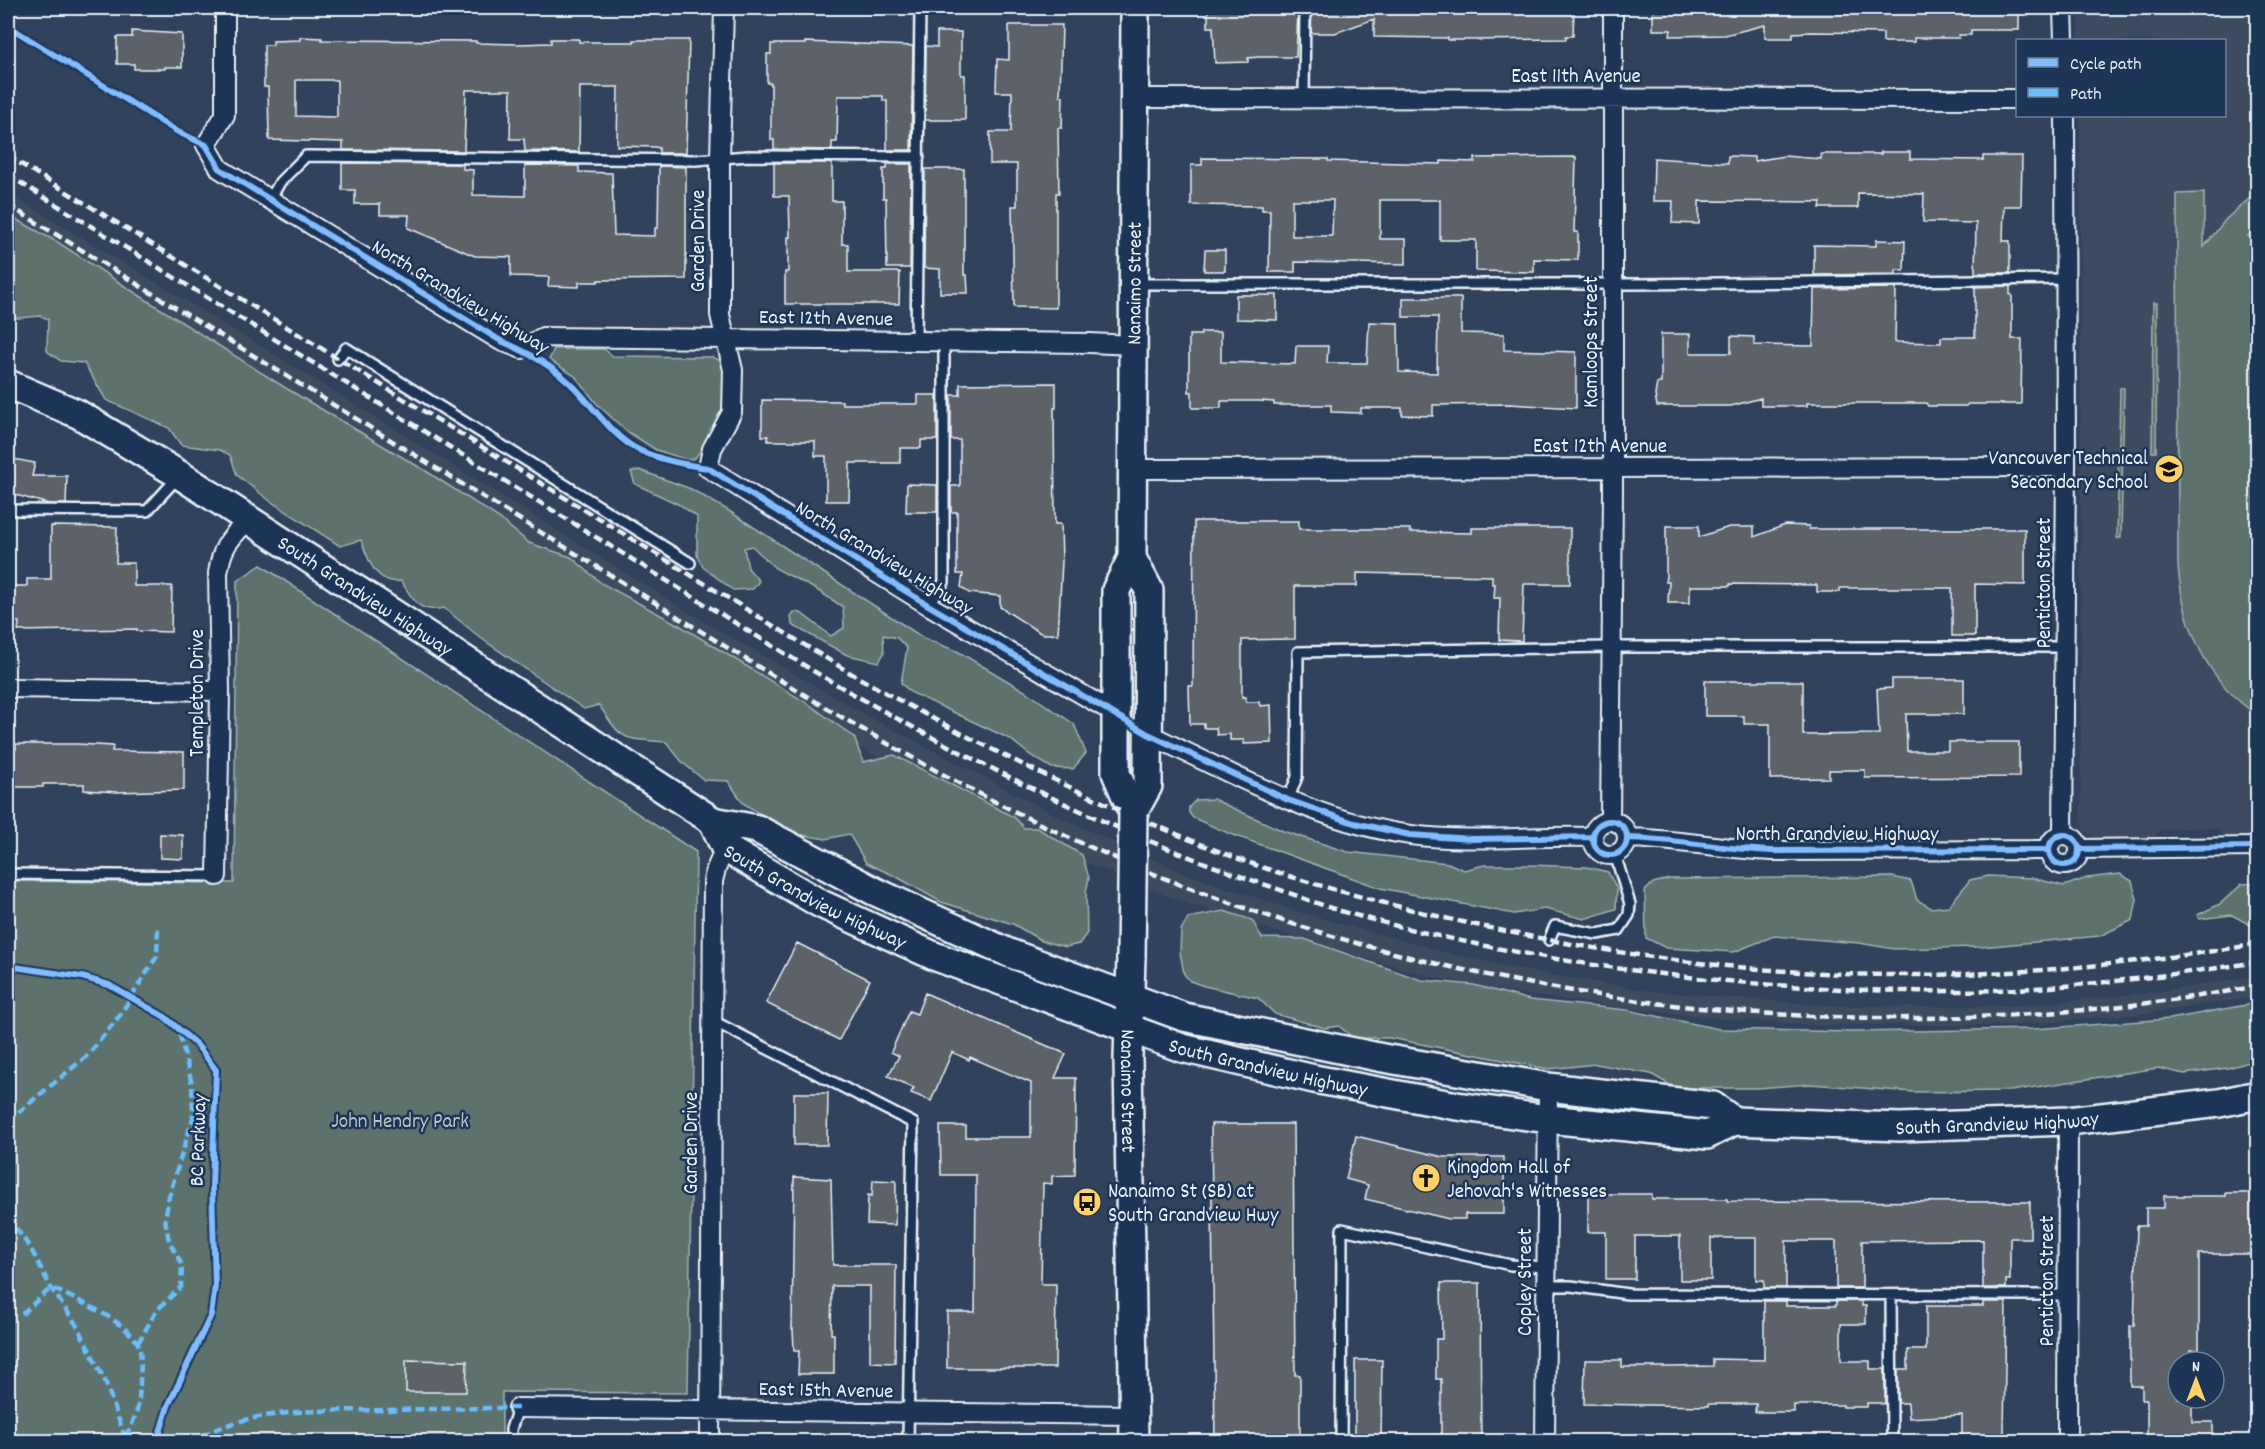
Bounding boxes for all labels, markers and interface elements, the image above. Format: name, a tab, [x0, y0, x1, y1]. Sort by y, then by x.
legend	[2016, 39, 2226, 117]
text: Cycle path	[2070, 53, 2141, 78]
street label: East 11th Avenue	[1511, 63, 1641, 93]
text: Path	[2070, 83, 2102, 108]
street label: Garden Drive	[685, 190, 715, 292]
street label: Nanaimo Street	[1121, 221, 1152, 345]
street label: North Grandview Highway	[365, 233, 555, 364]
street label: Kamloops Street	[1578, 276, 1608, 408]
street label: East 12th Avenue	[759, 304, 893, 336]
street label: East 12th Avenue	[1533, 433, 1667, 463]
place label: Vancouver Technical Secondary School	[1988, 445, 2148, 499]
school or university icon: Vancouver Technical Secondary School	[2153, 453, 2185, 485]
street label: North Grandview Highway	[789, 494, 979, 625]
street label: Penticton Street	[2031, 517, 2061, 649]
street label: South Grandview Highway	[270, 530, 458, 666]
street label: Templeton Drive	[184, 629, 214, 757]
street label: North Grandview Highway	[1736, 821, 1939, 851]
street label: South Grandview Highway	[717, 838, 911, 959]
street label: Nanaimo Street	[1110, 1029, 1141, 1153]
street label: South Grandview Highway	[1163, 1032, 1370, 1107]
street label: Garden Drive	[678, 1092, 708, 1194]
street label: BC Parkway	[183, 1093, 217, 1187]
street label: South Grandview Highway	[1895, 1105, 2101, 1145]
park label: John Hendry Park	[331, 1108, 469, 1138]
place label: Kingdom Hall of Jehovah's Witnesses	[1447, 1154, 1607, 1208]
church icon: Kingdom Hall of Jehovah's Witnesses	[1410, 1162, 1442, 1194]
place label: Nanaimo St (SB) at South Grandview Hwy	[1108, 1178, 1279, 1232]
bus stop icon: Nanaimo St (SB) at South Grandview Hwy	[1071, 1186, 1103, 1218]
street label: Penticton Street	[2034, 1215, 2064, 1347]
street label: Copley Street	[1512, 1228, 1542, 1336]
north arrow	[2166, 1350, 2226, 1410]
text: N	[2192, 1356, 2200, 1379]
street label: East 15th Avenue	[758, 1376, 894, 1408]

